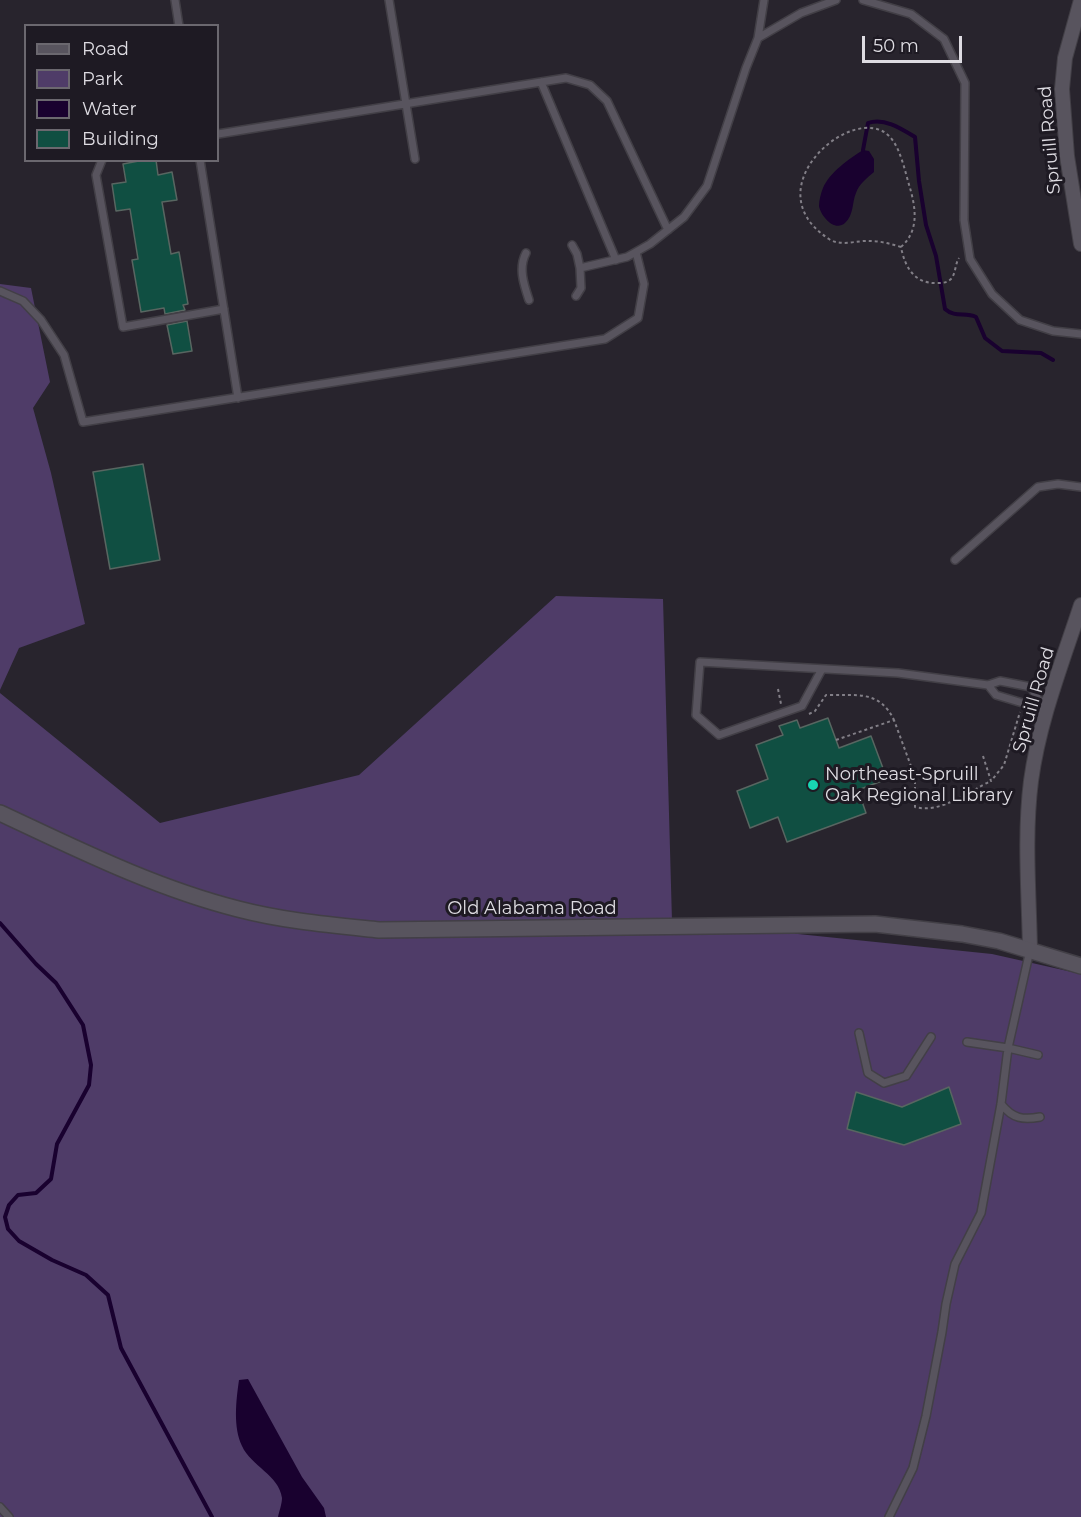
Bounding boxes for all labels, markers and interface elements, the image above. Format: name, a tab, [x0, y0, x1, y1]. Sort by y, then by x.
legend	[24, 24, 219, 162]
scale bar	[865, 24, 966, 62]
text: 50 m	[873, 35, 919, 57]
text: Road	[82, 38, 129, 60]
text: Park	[82, 68, 123, 90]
street label: Spruill Road	[1034, 85, 1066, 195]
text: Water	[82, 98, 137, 120]
text: Building	[82, 128, 159, 150]
street label: Spruill Road	[1009, 645, 1059, 755]
place label: Northeast-Spruill Oak Regional Library	[825, 764, 1013, 806]
marker: Northeast-Spruill Oak Regional Library	[806, 778, 820, 792]
street label: Old Alabama Road	[447, 898, 617, 920]

